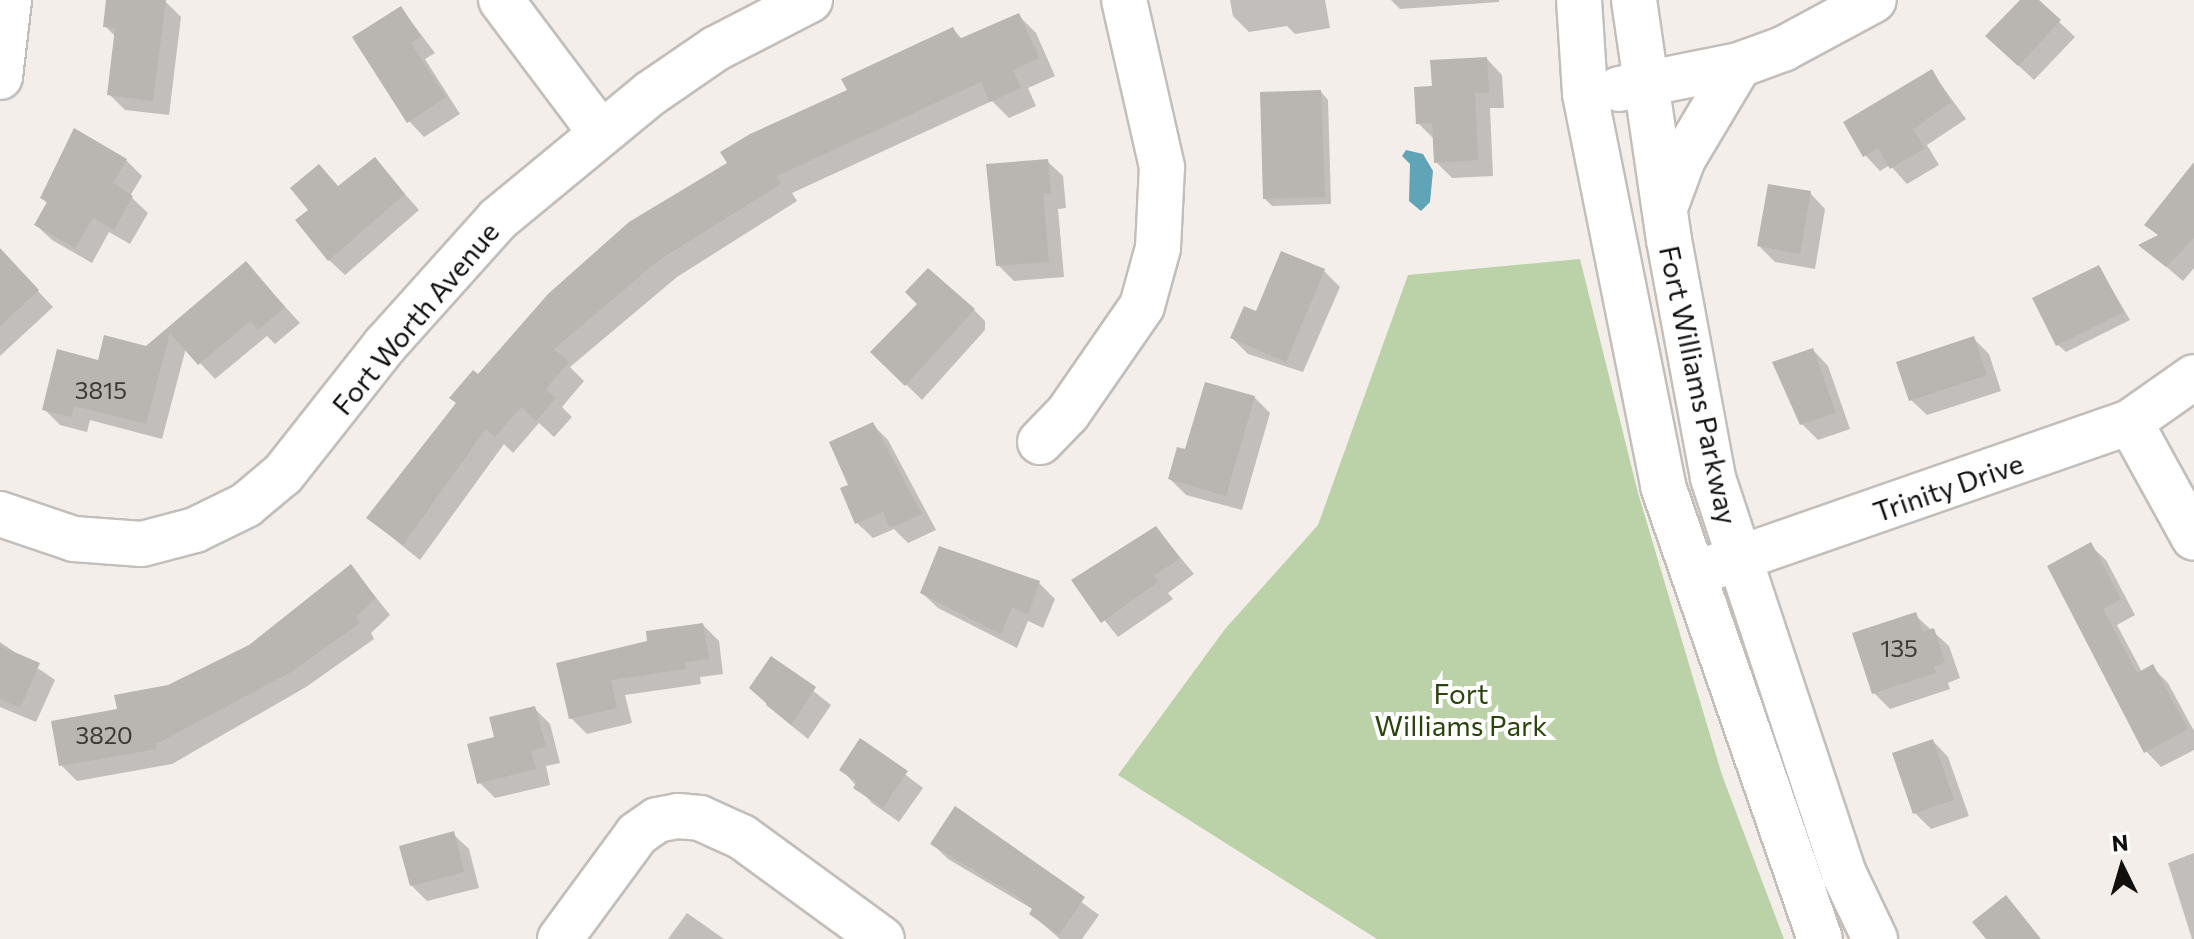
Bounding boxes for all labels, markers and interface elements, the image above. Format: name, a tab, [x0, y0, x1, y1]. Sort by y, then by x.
street label: Fort Worth Avenue	[325, 215, 505, 421]
street label: Fort Williams Parkway	[1653, 243, 1745, 527]
house number: 3815	[75, 376, 127, 404]
street label: Trinity Drive	[1869, 446, 2027, 528]
house number: 135	[1880, 634, 1918, 662]
park label: Fort Williams Park	[1375, 676, 1547, 742]
house number: 3820	[75, 721, 133, 749]
north arrow	[2082, 827, 2162, 907]
text: N	[2110, 828, 2129, 857]

